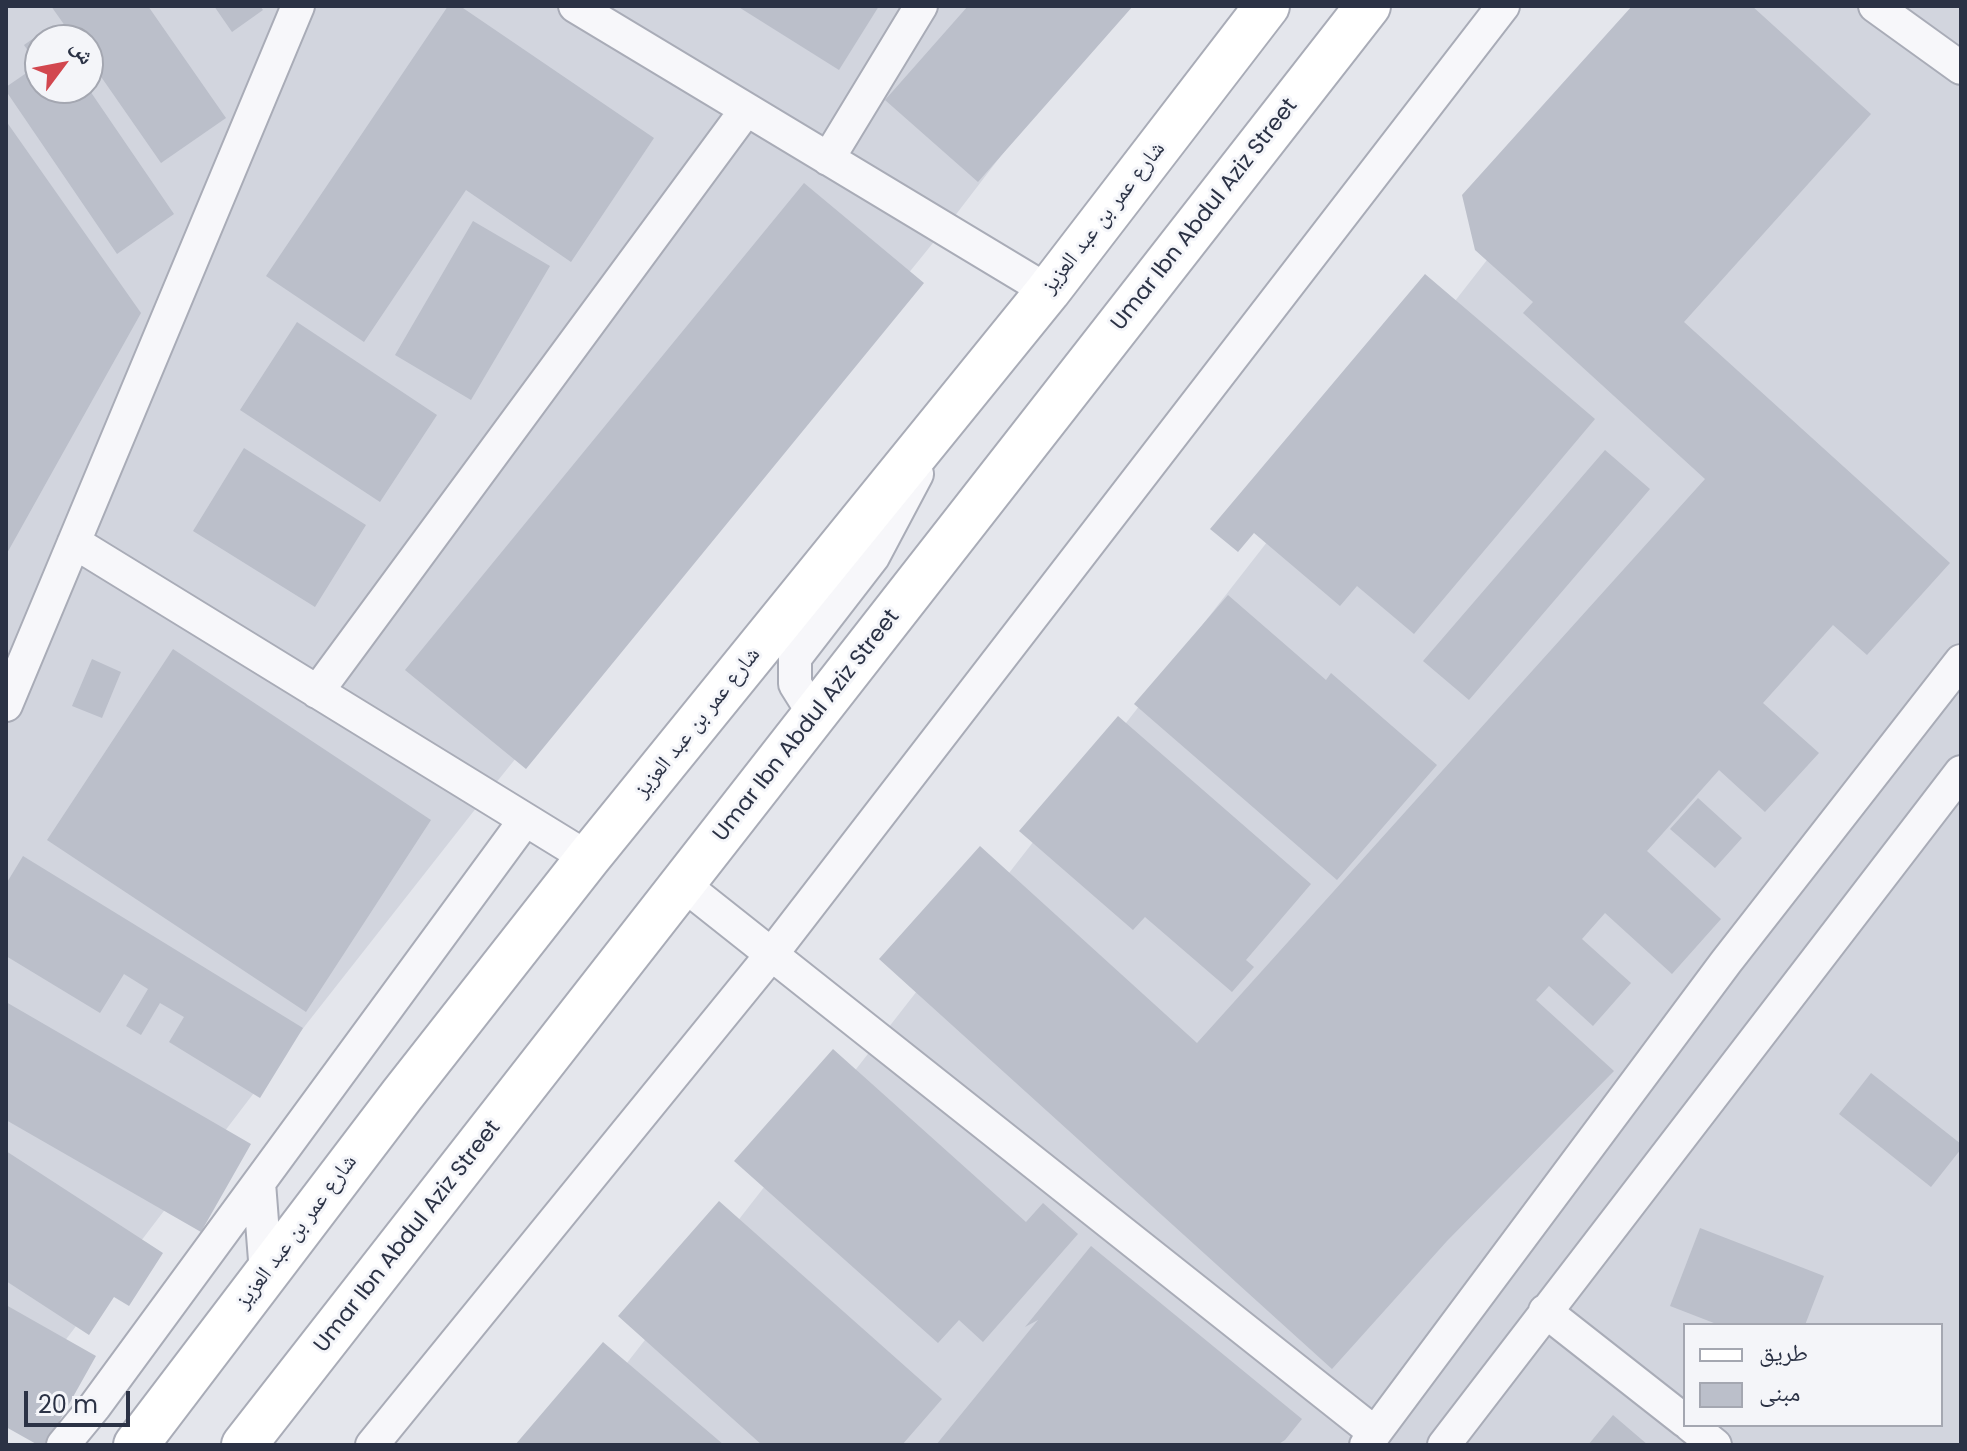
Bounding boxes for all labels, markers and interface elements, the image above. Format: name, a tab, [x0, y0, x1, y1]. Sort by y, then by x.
north arrow	[24, 24, 104, 104]
text: ش	[64, 34, 102, 70]
street label: Umar Ibn Abdul Aziz Street	[1106, 94, 1304, 336]
street label: شارع عمر بن عبد العزيز	[1036, 137, 1172, 299]
street label: Umar Ibn Abdul Aziz Street	[708, 605, 906, 847]
street label: شارع عمر بن عبد العزيز	[629, 643, 767, 803]
street label: Umar Ibn Abdul Aziz Street	[309, 1116, 507, 1358]
street label: شارع عمر بن عبد العزيز	[231, 1150, 363, 1314]
legend	[1683, 1323, 1943, 1427]
text: طريق	[1759, 1336, 1808, 1369]
scale bar	[28, 1375, 134, 1425]
text: مبنى	[1759, 1376, 1800, 1409]
text: 20 m	[38, 1388, 98, 1421]

